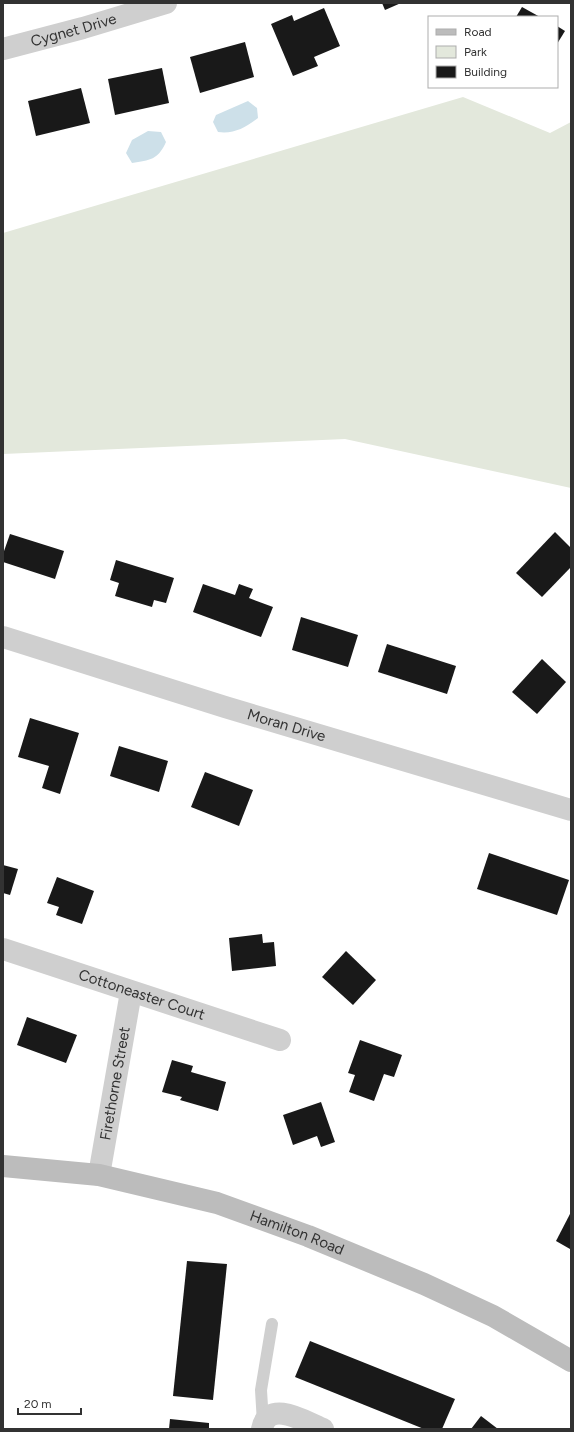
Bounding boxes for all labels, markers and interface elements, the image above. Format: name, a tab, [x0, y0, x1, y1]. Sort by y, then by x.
street label: Cygnet Drive	[29, 9, 118, 50]
legend	[428, 16, 558, 88]
text: Road	[464, 25, 492, 39]
text: Park	[464, 45, 487, 59]
text: Building	[464, 65, 507, 79]
street label: Moran Drive	[245, 705, 328, 746]
street label: Cottoneaster Court	[76, 965, 208, 1024]
street label: Firethorne Street	[96, 1025, 134, 1142]
street label: Hamilton Road	[247, 1207, 347, 1259]
scale bar	[18, 1390, 81, 1416]
text: 20 m	[24, 1397, 52, 1411]

